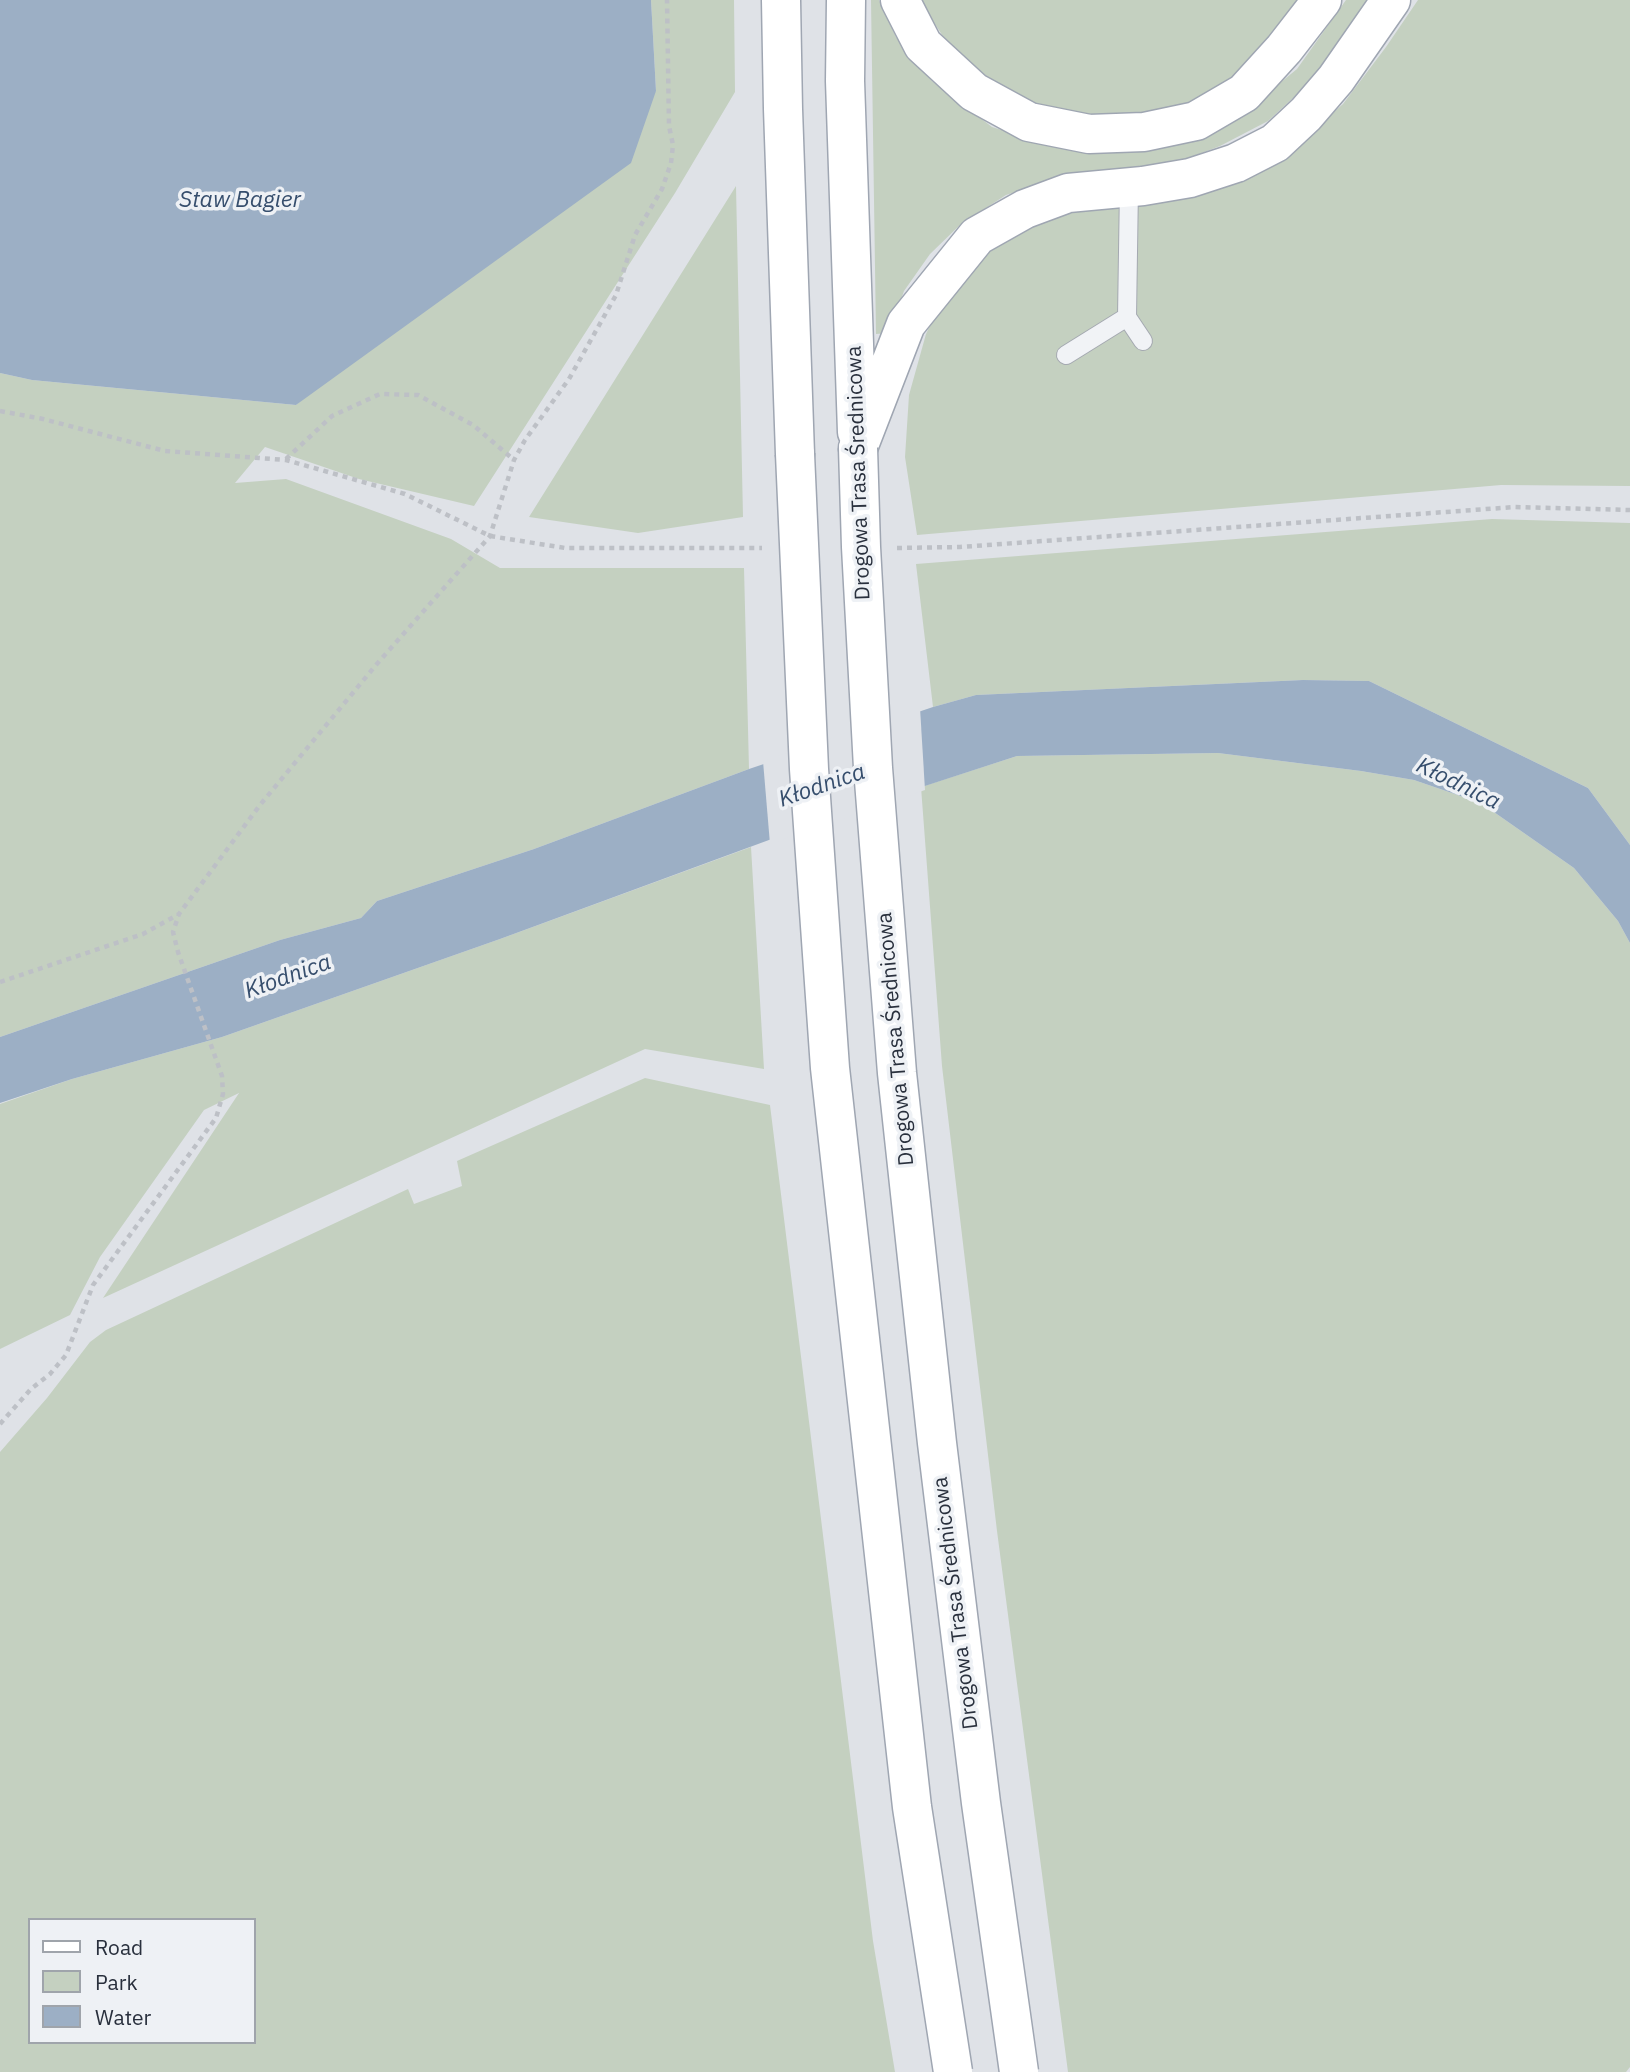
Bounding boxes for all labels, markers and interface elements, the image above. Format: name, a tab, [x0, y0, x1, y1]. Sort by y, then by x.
water label: Staw Bagier	[179, 186, 301, 214]
street label: Drogowa Trasa Średnicowa	[842, 345, 876, 601]
water label: Kłodnica	[1412, 752, 1504, 816]
water label: Kłodnica	[775, 758, 869, 814]
street label: Drogowa Trasa Średnicowa	[872, 911, 920, 1167]
water label: Kłodnica	[241, 949, 335, 1005]
street label: Drogowa Trasa Średnicowa	[928, 1475, 984, 1731]
legend	[28, 1918, 256, 2044]
text: Road	[95, 1933, 143, 1961]
text: Park	[95, 1968, 138, 1996]
text: Water	[95, 2003, 151, 2031]

